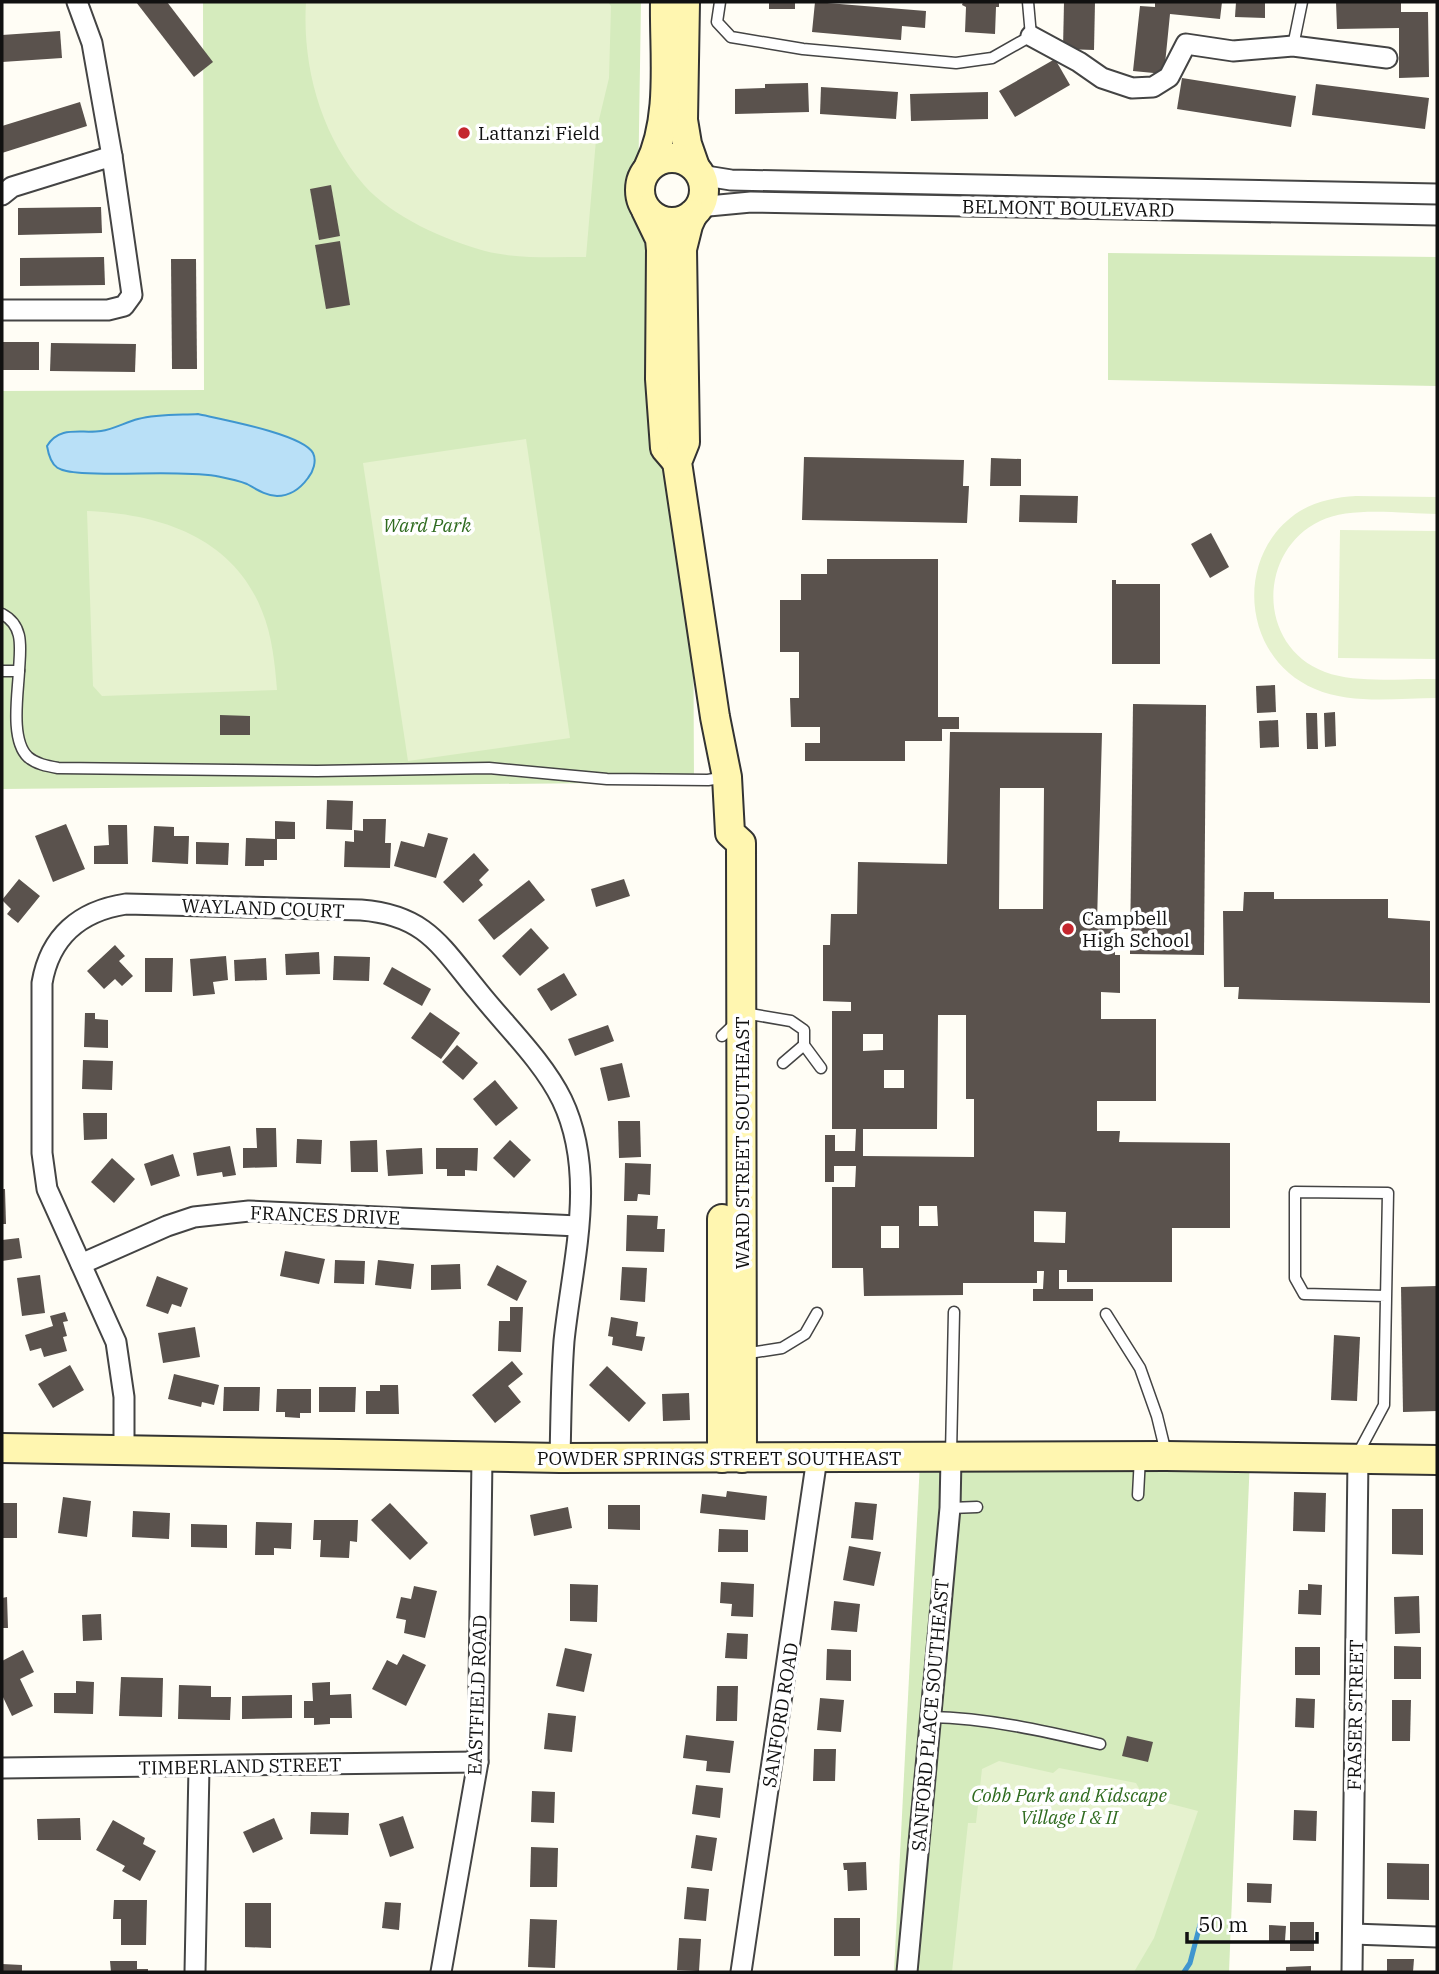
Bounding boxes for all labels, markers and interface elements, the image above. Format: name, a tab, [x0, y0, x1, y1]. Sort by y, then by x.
place label: Lattanzi Field	[478, 121, 600, 145]
marker: Lattanzi Field	[456, 125, 472, 141]
street label: BELMONT BOULEVARD	[962, 194, 1174, 222]
park label: Ward Park	[383, 513, 472, 537]
street label: WAYLAND COURT	[181, 893, 345, 923]
place label: Campbell High School	[1082, 906, 1190, 952]
marker: Campbell High School	[1060, 921, 1076, 937]
street label: WARD STREET SOUTHEAST	[730, 1016, 754, 1270]
street label: FRANCES DRIVE	[249, 1200, 401, 1230]
street label: POWDER SPRINGS STREET SOUTHEAST	[537, 1446, 901, 1470]
street label: SANFORD PLACE SOUTHEAST	[906, 1577, 954, 1853]
street label: EASTFIELD ROAD	[462, 1614, 492, 1776]
street label: FRASER STREET	[1342, 1639, 1368, 1791]
street label: SANFORD ROAD	[757, 1641, 803, 1789]
street label: TIMBERLAND STREET	[138, 1752, 342, 1780]
park label: Cobb Park and Kidscape Village I & II	[971, 1783, 1167, 1829]
scale bar	[1187, 1900, 1316, 1944]
text: 50 m	[1198, 1910, 1248, 1938]

